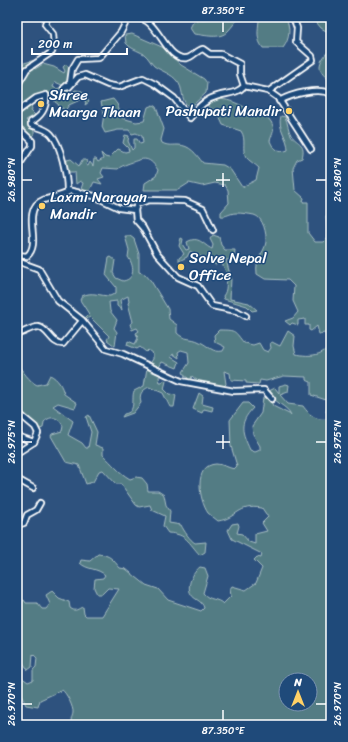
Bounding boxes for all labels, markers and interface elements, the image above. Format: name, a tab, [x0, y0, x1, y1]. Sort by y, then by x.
text: 87.350°E	[202, 2, 246, 20]
scale bar	[32, 30, 127, 56]
text: 200 m	[38, 33, 72, 55]
place label: Shree Maarga Thaan	[49, 82, 141, 125]
place label: Pashupati Mandir	[165, 98, 282, 124]
marker: Shree Maarga Thaan	[36, 99, 46, 109]
marker: Pashupati Mandir	[284, 106, 294, 116]
text: 26.980°N	[3, 158, 21, 202]
text: 26.980°N	[329, 158, 347, 202]
place label: Laxmi Narayan Mandir	[50, 184, 147, 227]
marker: Laxmi Narayan Mandir	[37, 201, 47, 211]
place label: Solve Nepal Office	[189, 245, 267, 288]
marker: Solve Nepal Office	[176, 262, 186, 272]
text: 26.975°N	[3, 420, 21, 464]
text: 26.975°N	[329, 420, 347, 464]
north arrow	[278, 672, 318, 712]
text: N	[293, 673, 302, 692]
text: 26.970°N	[3, 682, 21, 726]
text: 26.970°N	[329, 682, 347, 726]
text: 87.350°E	[202, 722, 246, 740]

